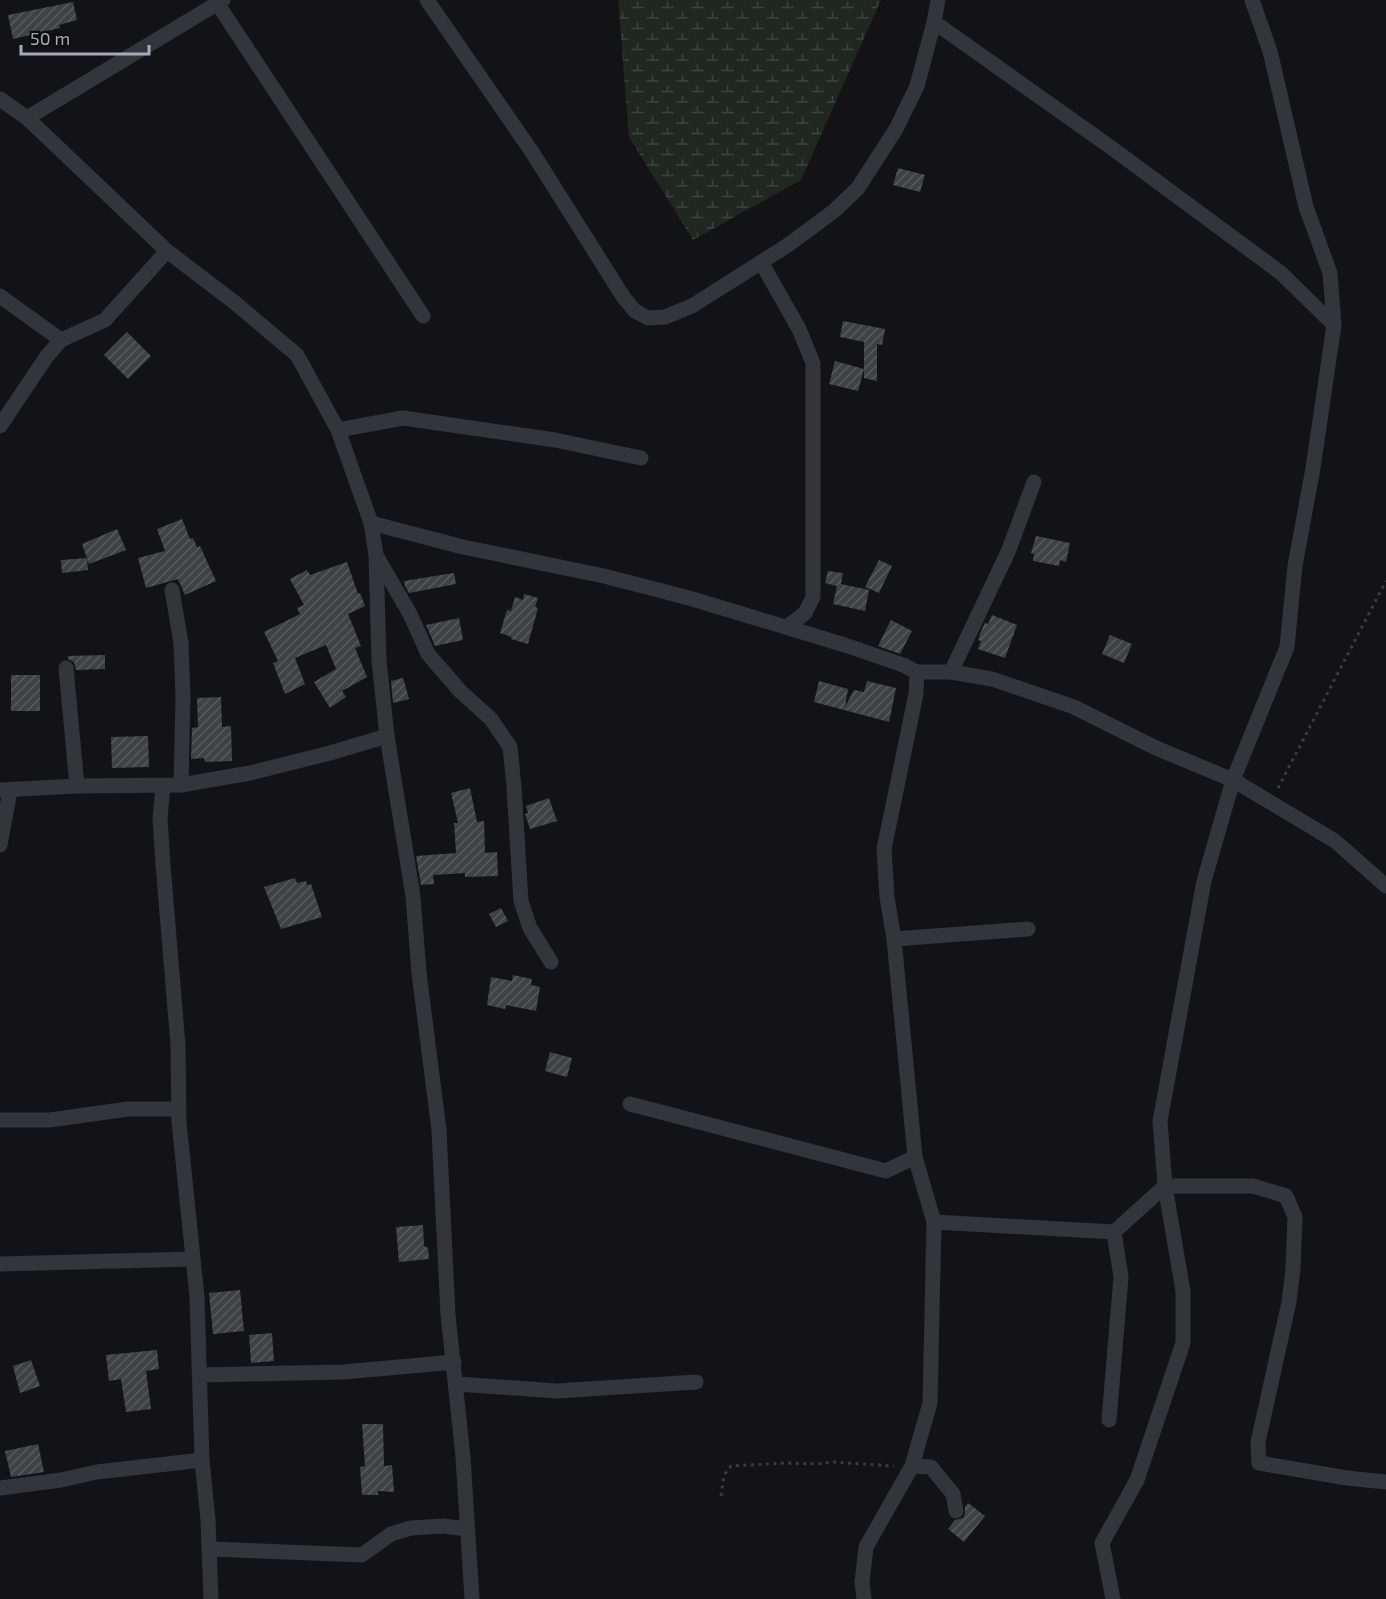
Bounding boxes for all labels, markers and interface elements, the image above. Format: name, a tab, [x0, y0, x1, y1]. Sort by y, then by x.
scale bar	[21, 18, 148, 56]
text: 50 m	[30, 27, 70, 49]

